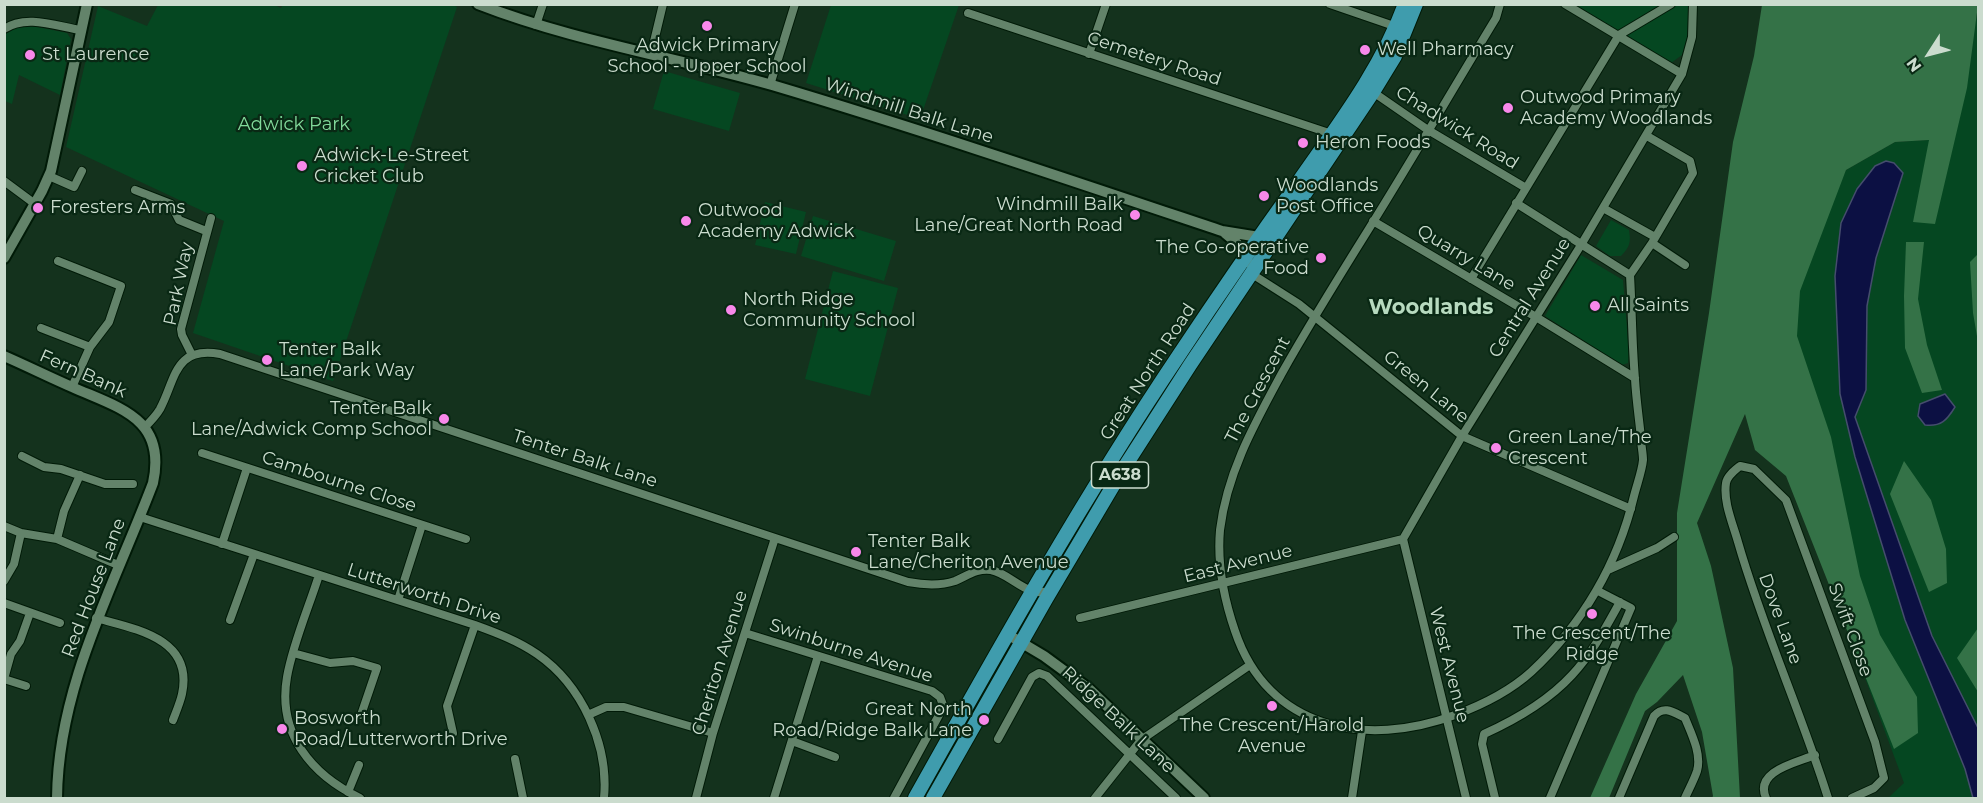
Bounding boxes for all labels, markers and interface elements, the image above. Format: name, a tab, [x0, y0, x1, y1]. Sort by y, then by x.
marker: Adwick Primary School - Upper School	[700, 19, 714, 33]
north arrow	[1899, 24, 1959, 84]
street label: Cemetery Road	[1084, 27, 1224, 91]
place label: Adwick Primary School - Upper School	[607, 35, 807, 78]
place label: Well Pharmacy	[1377, 39, 1514, 61]
marker: Well Pharmacy	[1358, 43, 1372, 57]
place label: St Laurence	[42, 44, 149, 66]
marker: St Laurence	[23, 48, 37, 62]
text: N	[1903, 54, 1926, 76]
street label: Windmill Balk Lane	[822, 74, 996, 148]
street label: Chadwick Road	[1392, 81, 1522, 175]
place label: Outwood Primary Academy Woodlands	[1520, 87, 1712, 130]
marker: Outwood Primary Academy Woodlands	[1501, 101, 1515, 115]
park label: Adwick Park	[238, 114, 350, 136]
place label: Heron Foods	[1315, 132, 1430, 154]
marker: Heron Foods	[1296, 136, 1310, 150]
place label: Adwick-Le-Street Cricket Club	[314, 145, 469, 188]
marker: Adwick-Le-Street Cricket Club	[295, 159, 309, 173]
place label: Woodlands Post Office	[1276, 175, 1378, 218]
marker: Woodlands Post Office	[1257, 189, 1271, 203]
place label: Windmill Balk Lane/Great North Road	[914, 194, 1123, 236]
place label: Foresters Arms	[50, 197, 185, 219]
place label: Outwood Academy Adwick	[698, 200, 854, 242]
marker: Foresters Arms	[31, 201, 45, 215]
marker: Windmill Balk Lane/Great North Road	[1128, 208, 1142, 222]
marker: Outwood Academy Adwick	[679, 214, 693, 228]
street label: Quarry Lane	[1413, 220, 1519, 296]
street label: Central Avenue	[1484, 234, 1576, 362]
place label: The Co-operative Food	[1156, 237, 1309, 280]
street label: Park Way	[160, 240, 198, 328]
marker: The Co-operative Food	[1314, 251, 1328, 265]
place label: North Ridge Community School	[743, 289, 916, 332]
district label: Woodlands	[1369, 295, 1493, 321]
place label: All Saints	[1607, 295, 1689, 317]
marker: All Saints	[1588, 299, 1602, 313]
street label: Great North Road	[1096, 300, 1200, 444]
marker: North Ridge Community School	[724, 303, 738, 317]
street label: The Crescent	[1221, 333, 1295, 447]
place label: Tenter Balk Lane/Park Way	[279, 339, 414, 382]
street label: Fern Bank	[36, 345, 130, 403]
street label: Green Lane	[1379, 346, 1473, 428]
marker: Tenter Balk Lane/Park Way	[260, 353, 274, 367]
place label: Tenter Balk Lane/Adwick Comp School	[191, 398, 432, 440]
marker: Tenter Balk Lane/Adwick Comp School	[437, 412, 451, 426]
street label: Tenter Balk Lane	[510, 425, 660, 493]
place label: Green Lane/The Crescent	[1508, 427, 1652, 470]
marker: Green Lane/The Crescent	[1489, 441, 1503, 455]
street label: Cambourne Close	[259, 447, 419, 517]
road number: A638	[1092, 462, 1148, 488]
street label: Red House Lane	[57, 515, 131, 661]
place label: Tenter Balk Lane/Cheriton Avenue	[868, 531, 1069, 574]
street label: East Avenue	[1181, 540, 1295, 588]
marker: Tenter Balk Lane/Cheriton Avenue	[849, 545, 863, 559]
street label: Lutterworth Drive	[344, 559, 504, 629]
street label: Dove Lane	[1754, 571, 1806, 667]
street label: Swift Close	[1823, 580, 1877, 680]
street label: Cheriton Avenue	[688, 588, 752, 738]
street label: West Avenue	[1424, 605, 1474, 725]
marker: The Crescent/The Ridge	[1585, 607, 1599, 621]
street label: Swinburne Avenue	[766, 614, 936, 688]
place label: The Crescent/The Ridge	[1513, 623, 1671, 666]
street label: Ridge Balk Lane	[1057, 662, 1179, 778]
place label: Great North Road/Ridge Balk Lane	[772, 699, 972, 742]
marker: The Crescent/Harold Avenue	[1265, 699, 1279, 713]
place label: Bosworth Road/Lutterworth Drive	[294, 708, 508, 750]
marker: Great North Road/Ridge Balk Lane	[977, 713, 991, 727]
place label: The Crescent/Harold Avenue	[1180, 715, 1364, 758]
marker: Bosworth Road/Lutterworth Drive	[275, 722, 289, 736]

